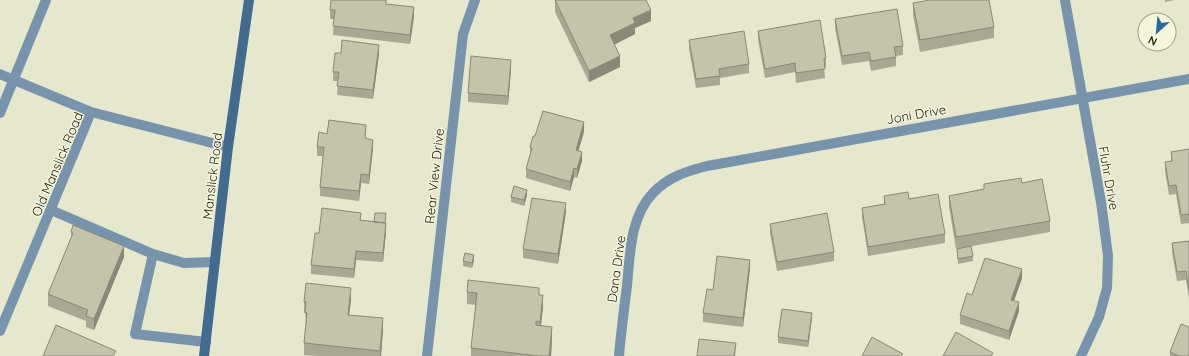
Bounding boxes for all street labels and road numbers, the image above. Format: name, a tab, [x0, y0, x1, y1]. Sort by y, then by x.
street label: Joni Drive	[885, 101, 947, 127]
street label: Old Manslick Road	[28, 109, 86, 219]
street label: Rear View Drive	[421, 127, 447, 225]
street label: Manslick Road	[199, 132, 225, 220]
street label: Fluhr Drive	[1095, 145, 1123, 211]
street label: Dana Drive	[603, 234, 629, 304]

